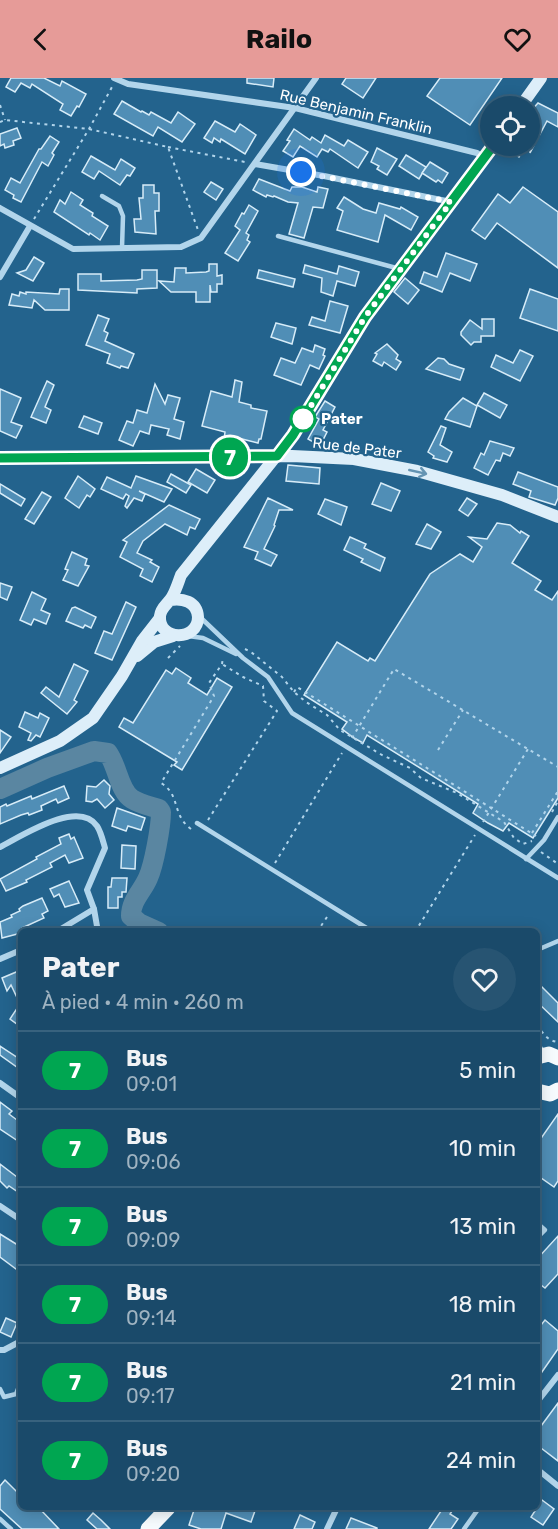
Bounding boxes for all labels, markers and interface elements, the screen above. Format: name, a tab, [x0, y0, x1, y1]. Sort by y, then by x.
icon: back	[24, 23, 57, 56]
text: Railo	[246, 23, 312, 55]
icon: heart	[501, 23, 534, 56]
street label: Rue Benjamin Franklin	[278, 86, 434, 138]
map controls	[480, 96, 540, 156]
button: locate	[480, 96, 540, 156]
your location	[286, 157, 316, 187]
marker: Pater	[290, 406, 316, 432]
place label: Pater	[321, 410, 363, 428]
street label: Rue de Pater	[311, 434, 403, 462]
line badge: 7	[210, 438, 250, 476]
text: 7	[224, 445, 236, 470]
one-way arrow	[409, 466, 428, 478]
button: heart	[453, 948, 516, 1011]
text: Pater	[42, 951, 119, 984]
text: À pied · 4 min · 260 m	[42, 990, 244, 1014]
text: Bus	[126, 1045, 168, 1072]
text: 5 min	[459, 1057, 516, 1084]
text: 7	[69, 1058, 81, 1083]
text: 09:01	[126, 1072, 177, 1096]
text: Bus	[126, 1123, 168, 1150]
text: 10 min	[449, 1135, 516, 1162]
text: 7	[69, 1136, 81, 1161]
text: 09:06	[126, 1150, 180, 1174]
text: Bus	[126, 1201, 168, 1228]
text: 13 min	[450, 1213, 516, 1240]
text: 7	[69, 1214, 81, 1239]
text: 09:09	[126, 1228, 180, 1252]
text: Bus	[126, 1279, 168, 1306]
text: 18 min	[449, 1291, 516, 1318]
text: 7	[69, 1292, 81, 1317]
text: 09:14	[126, 1306, 177, 1330]
text: Bus	[126, 1357, 168, 1384]
text: 21 min	[450, 1369, 516, 1396]
text: 7	[69, 1370, 81, 1395]
text: 09:17	[126, 1384, 175, 1408]
text: Bus	[126, 1435, 168, 1462]
text: 24 min	[446, 1447, 516, 1474]
text: 7	[69, 1448, 81, 1473]
text: 09:20	[126, 1462, 180, 1486]

